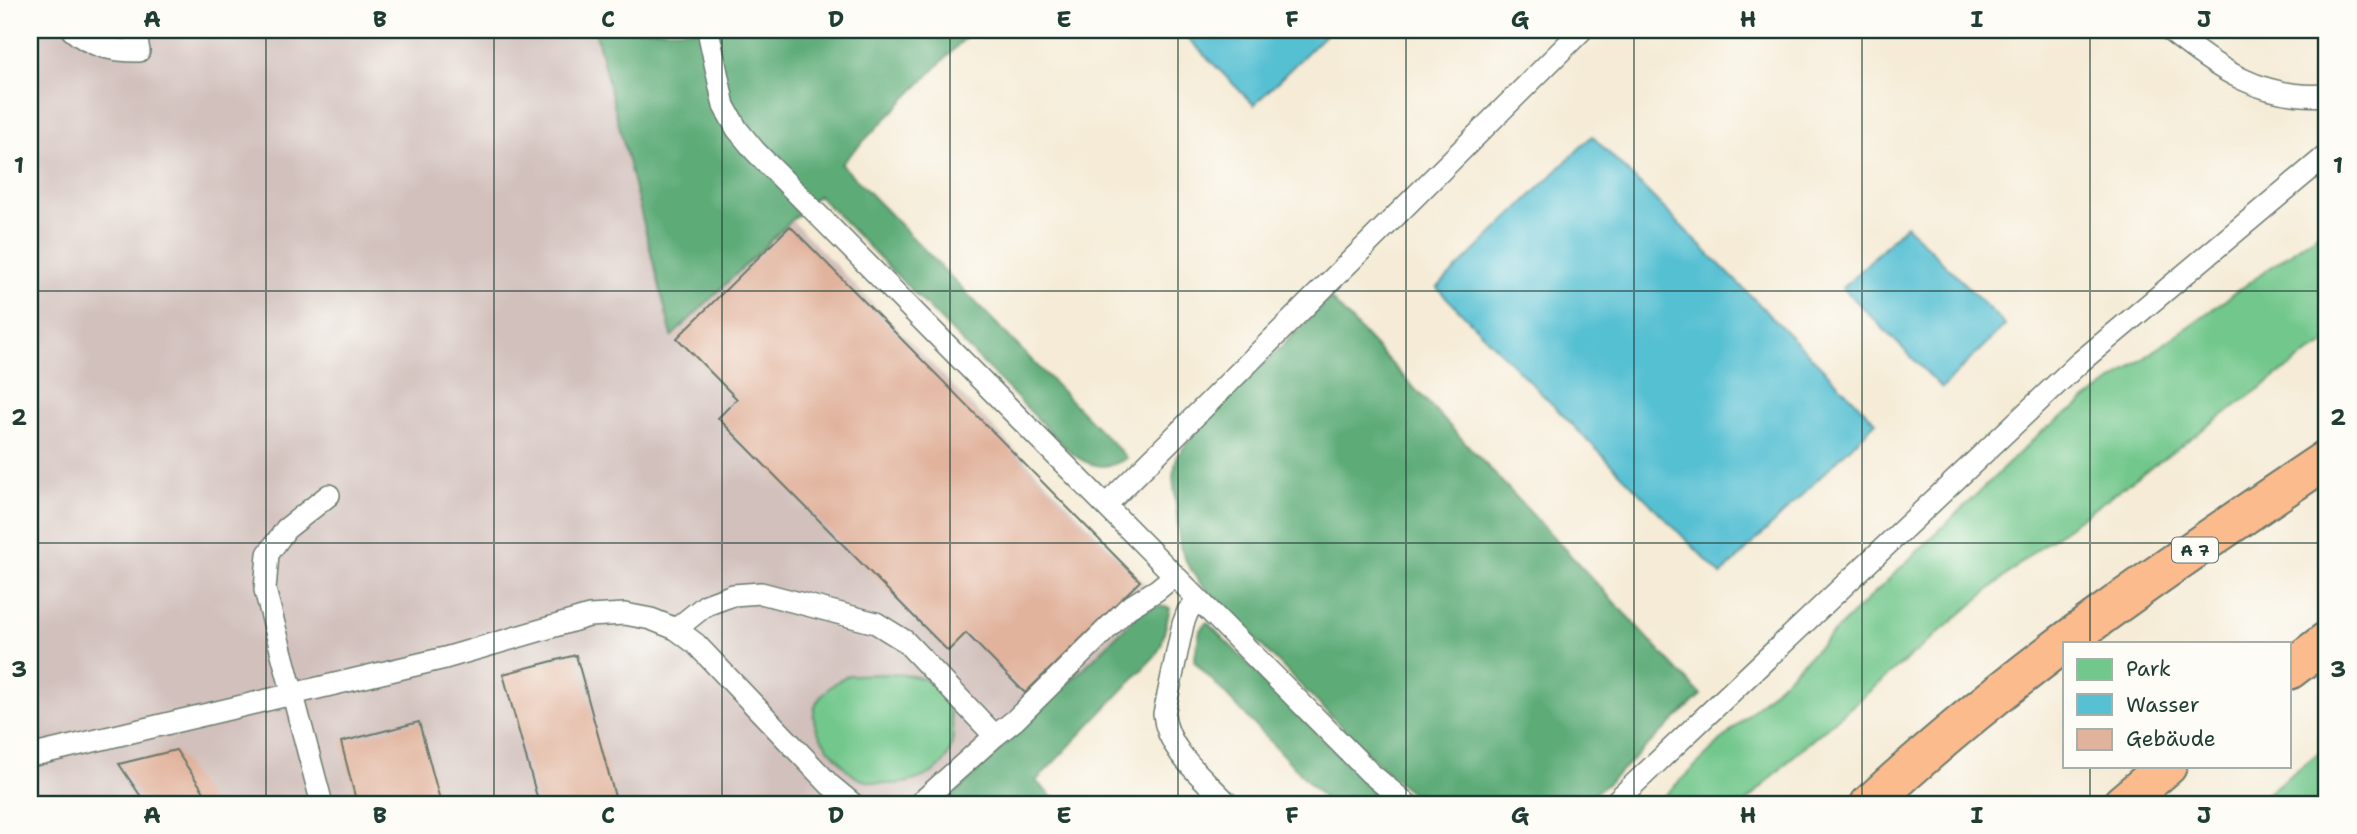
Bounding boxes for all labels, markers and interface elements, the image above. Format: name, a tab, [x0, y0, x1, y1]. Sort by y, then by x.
text: A	[143, 4, 161, 34]
text: B	[373, 4, 387, 34]
text: C	[601, 4, 615, 34]
text: D	[828, 4, 844, 34]
text: E	[1056, 4, 1072, 34]
text: F	[1285, 4, 1299, 34]
text: G	[1511, 4, 1530, 34]
text: H	[1740, 4, 1756, 34]
text: I	[1971, 4, 1984, 34]
text: J	[2197, 4, 2211, 34]
text: 1	[14, 150, 24, 180]
text: 1	[2333, 150, 2343, 180]
text: 2	[11, 402, 27, 432]
text: 2	[2330, 402, 2346, 432]
road number: A 7	[2172, 538, 2218, 562]
legend	[2063, 642, 2290, 768]
text: 3	[11, 654, 27, 684]
text: 3	[2330, 654, 2346, 684]
text: Park	[2126, 655, 2171, 683]
text: Wasser	[2126, 691, 2200, 719]
text: Gebäude	[2126, 725, 2216, 753]
text: A	[143, 800, 161, 830]
text: B	[373, 800, 387, 830]
text: C	[601, 800, 615, 830]
text: D	[828, 800, 844, 830]
text: E	[1056, 800, 1072, 830]
text: F	[1285, 800, 1299, 830]
text: G	[1511, 800, 1530, 830]
text: H	[1740, 800, 1756, 830]
text: I	[1971, 800, 1984, 830]
text: J	[2197, 800, 2211, 830]

